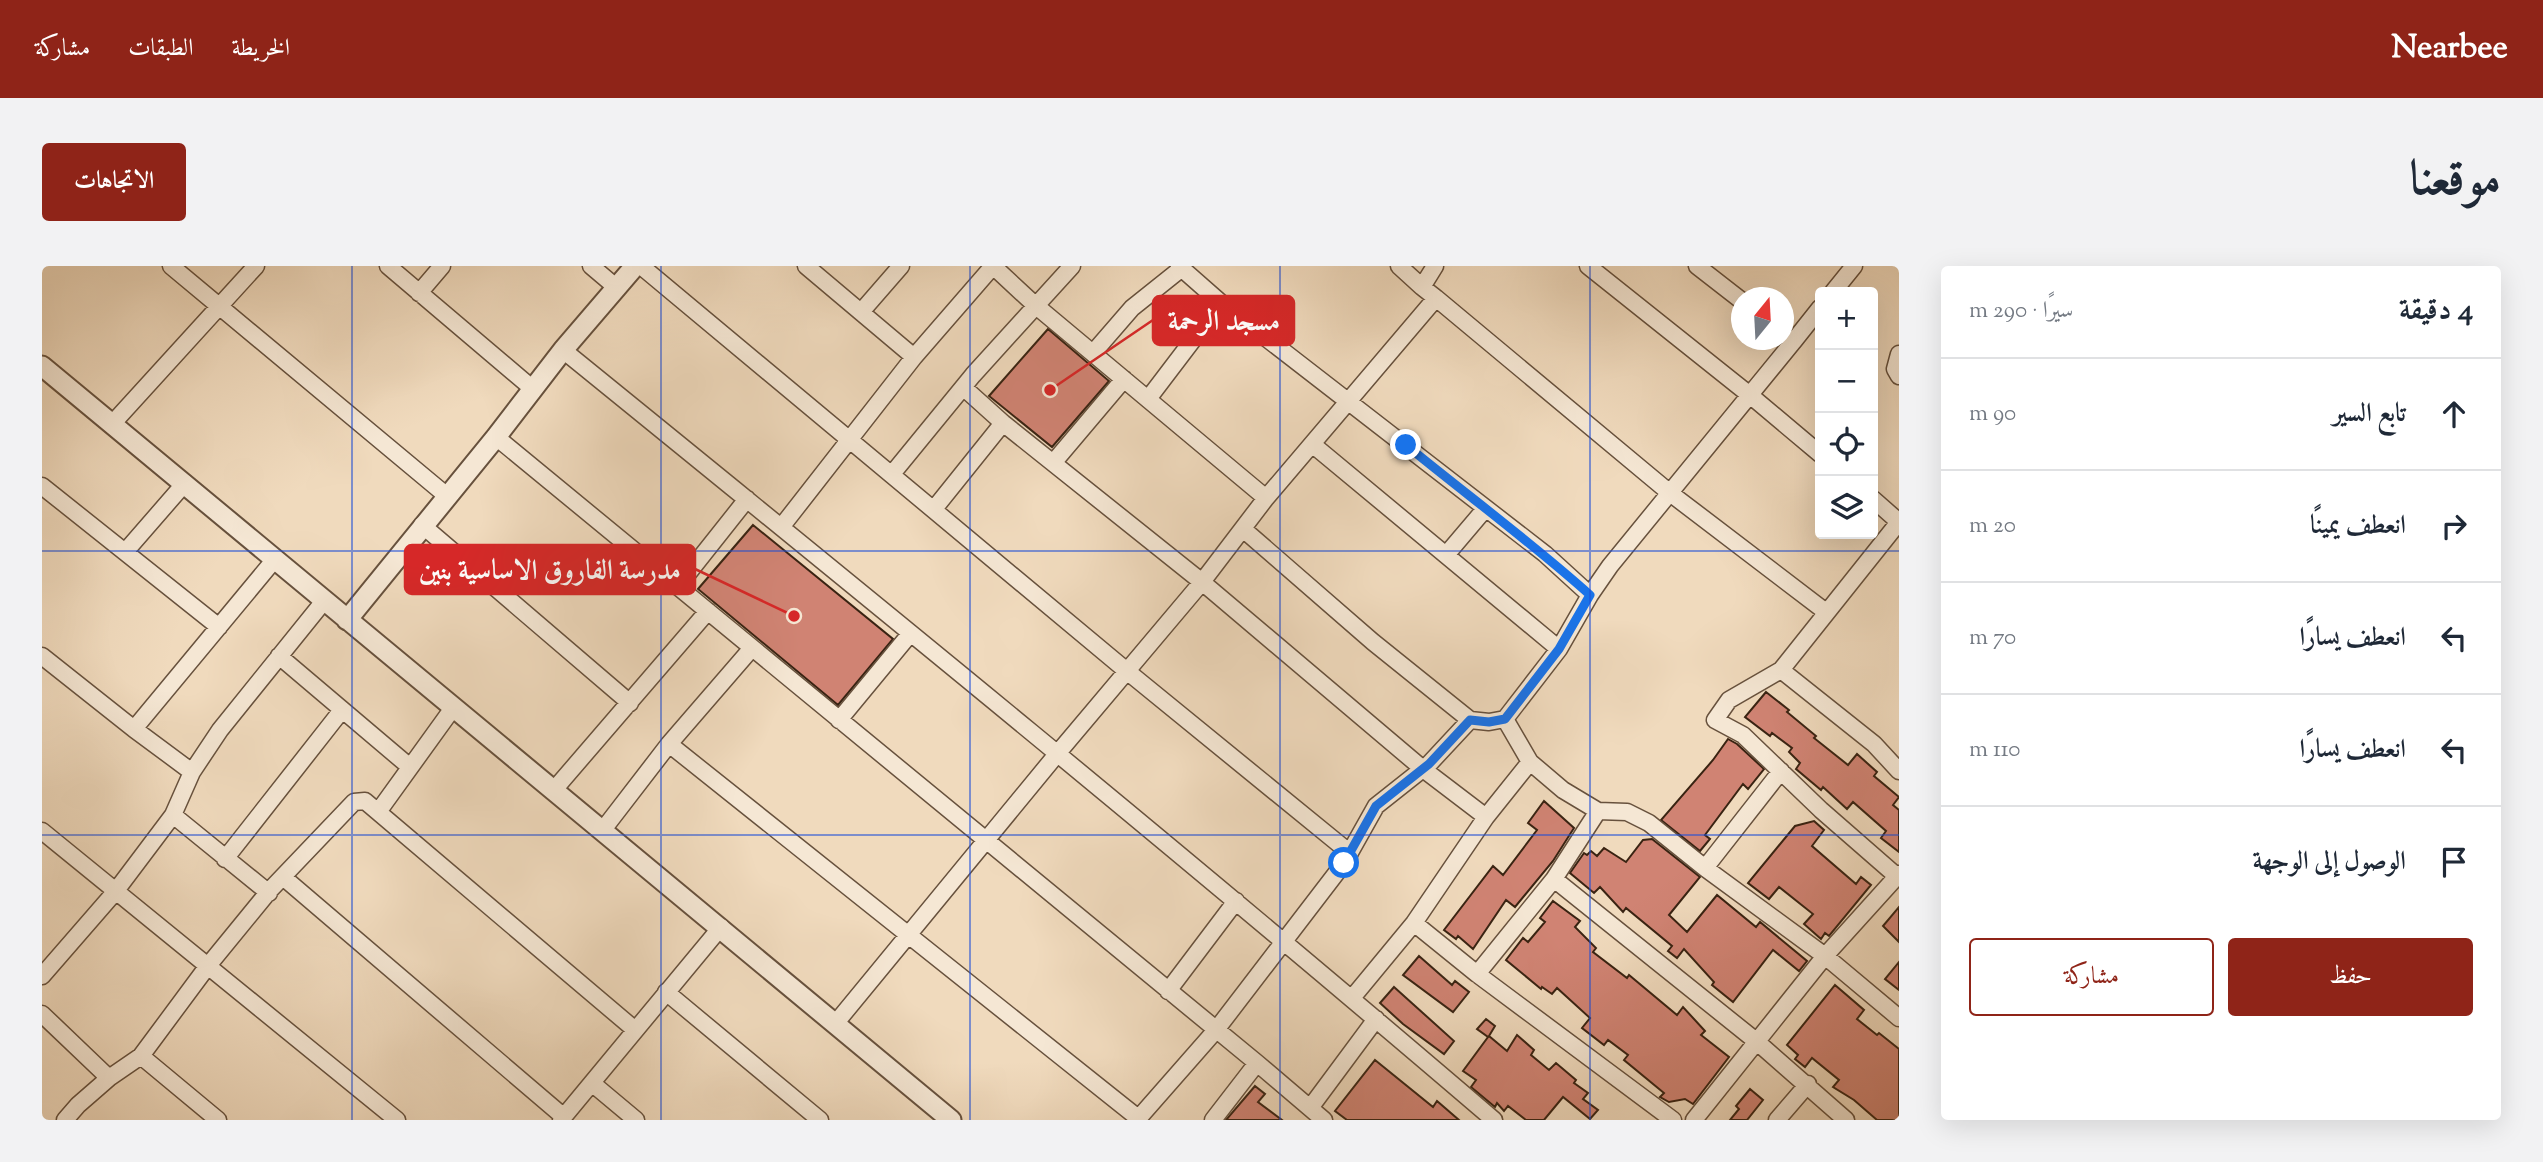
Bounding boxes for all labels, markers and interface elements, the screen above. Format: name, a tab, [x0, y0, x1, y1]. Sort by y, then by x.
text: Nearbee	[2391, 25, 2508, 73]
text: مشاركة	[35, 32, 90, 66]
text: الطبقات	[128, 32, 194, 66]
text: الخريطة	[232, 32, 290, 66]
button: الاتجاهات	[42, 143, 186, 221]
text: موقعنا	[2409, 147, 2501, 217]
north arrow	[1731, 287, 1794, 350]
map controls	[1815, 287, 1878, 539]
button: +	[1815, 287, 1878, 350]
text: 4 دقيقة	[2399, 290, 2473, 333]
text: سيرًا · 290 m	[1969, 295, 2073, 328]
callout: مسجد الرحمة	[1153, 296, 1294, 345]
text: مسجد الرحمة	[1168, 303, 1280, 343]
button: −	[1815, 350, 1878, 413]
icon: ahead	[2435, 395, 2473, 433]
text: تابع السير	[2333, 396, 2406, 433]
text: 90 m	[1969, 398, 2016, 431]
button: locate	[1815, 413, 1878, 476]
route end	[1390, 429, 1421, 460]
button: layers	[1815, 476, 1878, 539]
icon: right	[2435, 507, 2473, 545]
text: انعطف يمينًا	[2310, 508, 2406, 545]
text: 20 m	[1969, 510, 2016, 543]
callout: مدرسة الفاروق الاساسية بنين	[405, 545, 695, 594]
text: مدرسة الفاروق الاساسية بنين	[419, 552, 681, 592]
icon: left	[2435, 619, 2473, 657]
text: انعطف يسارًا	[2299, 620, 2406, 657]
text: 70 m	[1969, 622, 2016, 655]
icon: left	[2435, 731, 2473, 769]
text: انعطف يسارًا	[2299, 732, 2406, 769]
text: 110 m	[1969, 734, 2021, 767]
icon: arrive	[2435, 843, 2473, 881]
text: الوصول إلى الوجهة	[2252, 844, 2406, 881]
route start	[1328, 847, 1359, 878]
button: مشاركة	[1969, 938, 2214, 1016]
button: حفظ	[2228, 938, 2473, 1016]

